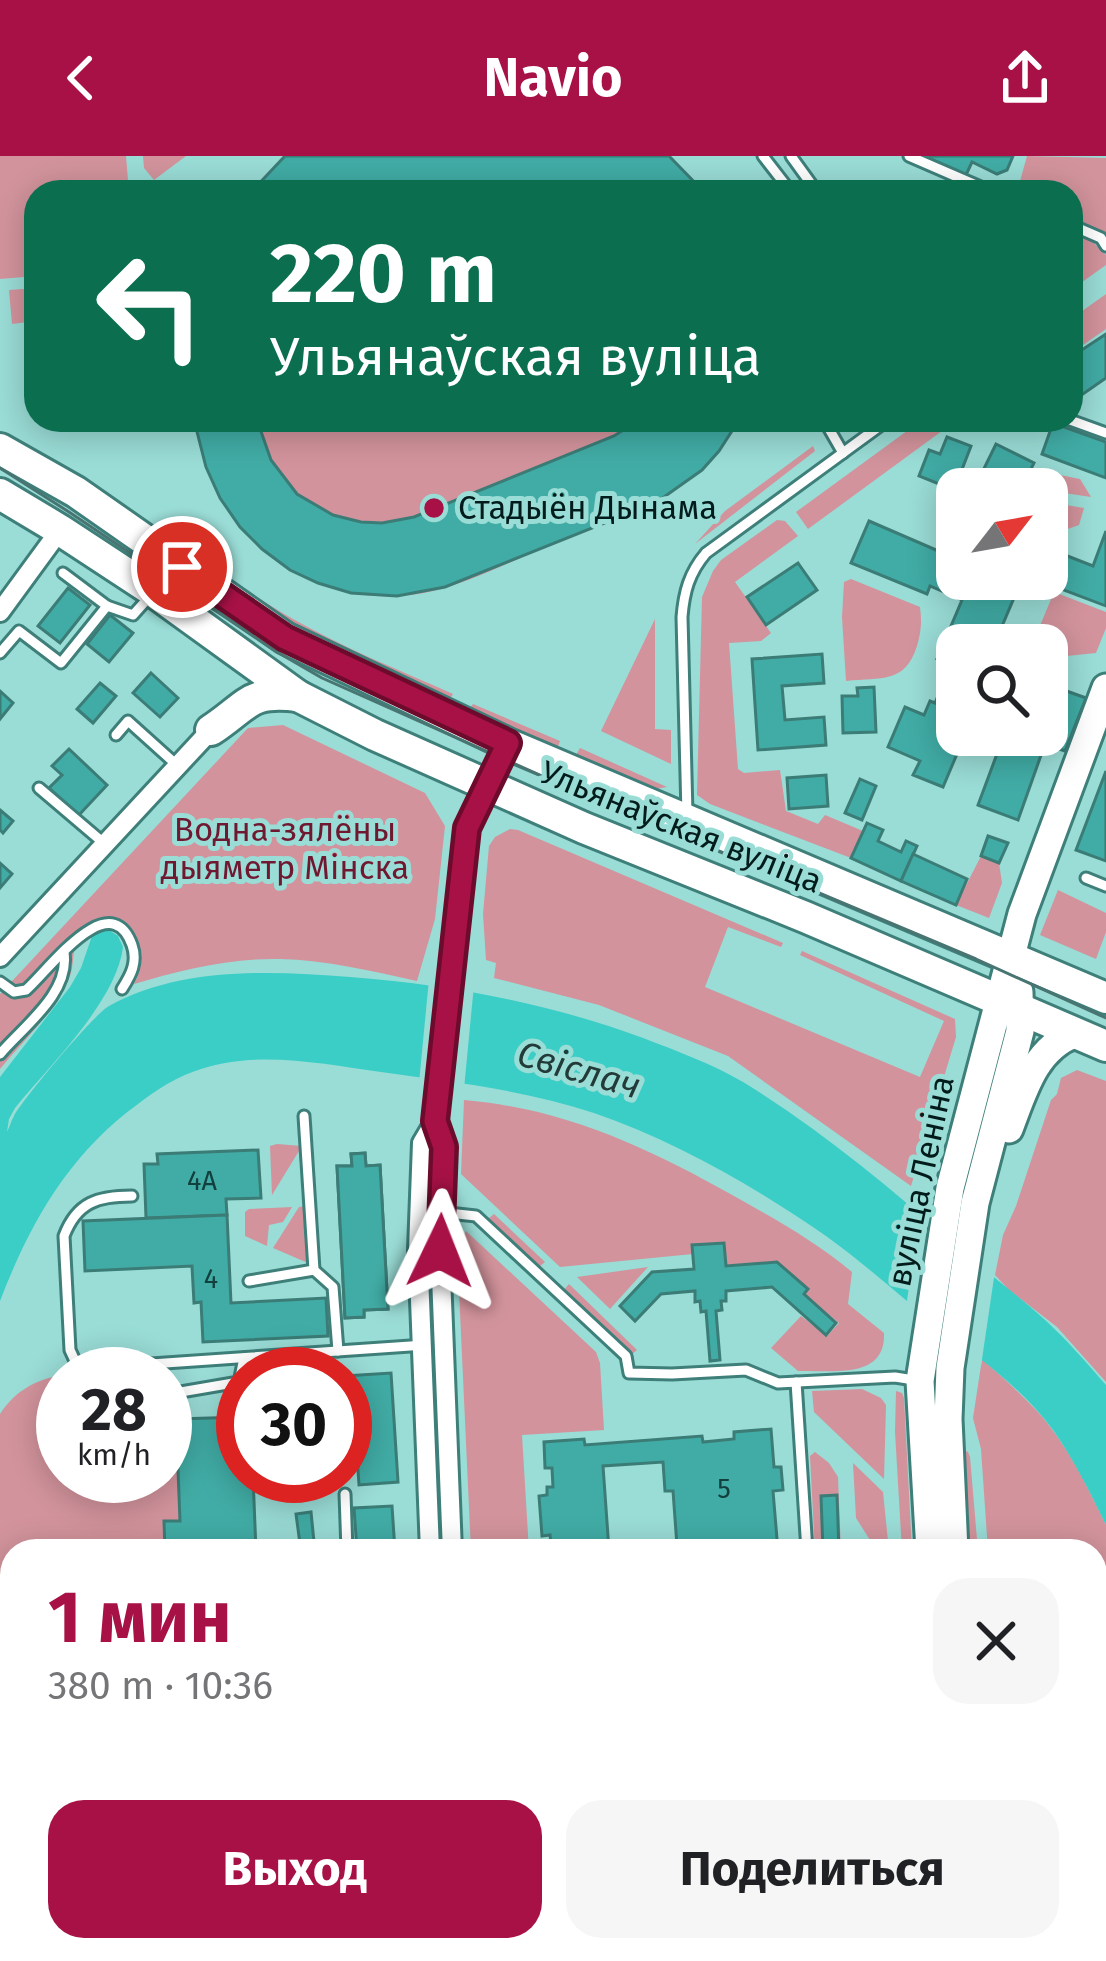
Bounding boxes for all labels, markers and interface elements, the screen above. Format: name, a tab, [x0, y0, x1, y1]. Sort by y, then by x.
icon: back	[48, 45, 114, 111]
icon: share	[992, 45, 1058, 111]
text: Navio	[483, 46, 623, 110]
text: 220 m	[270, 223, 497, 324]
icon: left	[72, 228, 228, 384]
text: Ульянаўская вуліца	[270, 325, 761, 389]
north arrow	[936, 468, 1068, 600]
map controls	[936, 468, 1068, 756]
place label: Стадыён Дынама	[458, 488, 717, 528]
marker: Стадыён Дынама	[421, 495, 447, 521]
pin	[131, 516, 233, 618]
icon: arrive	[149, 534, 215, 600]
button: search	[936, 624, 1068, 756]
street label: Ульянаўская вуліца	[534, 752, 828, 902]
park label: Водна-зялёны дыяметр Мінска	[161, 810, 409, 888]
water label: Свіслач	[512, 1031, 646, 1109]
street label: вуліца Леніна	[879, 1072, 963, 1290]
house number: 4А	[187, 1165, 217, 1197]
position arrow	[377, 1188, 503, 1314]
house number: 4	[204, 1263, 218, 1295]
speed limit sign: 30	[216, 1347, 372, 1503]
text: 28	[81, 1374, 147, 1446]
text: km/h	[77, 1437, 151, 1473]
house number: 5	[717, 1473, 731, 1505]
text: 1 мин	[48, 1575, 232, 1661]
button: close	[933, 1578, 1059, 1704]
text: 380 m · 10:36	[48, 1663, 273, 1709]
button: Выход	[48, 1800, 542, 1938]
button: Поделиться	[566, 1800, 1059, 1938]

